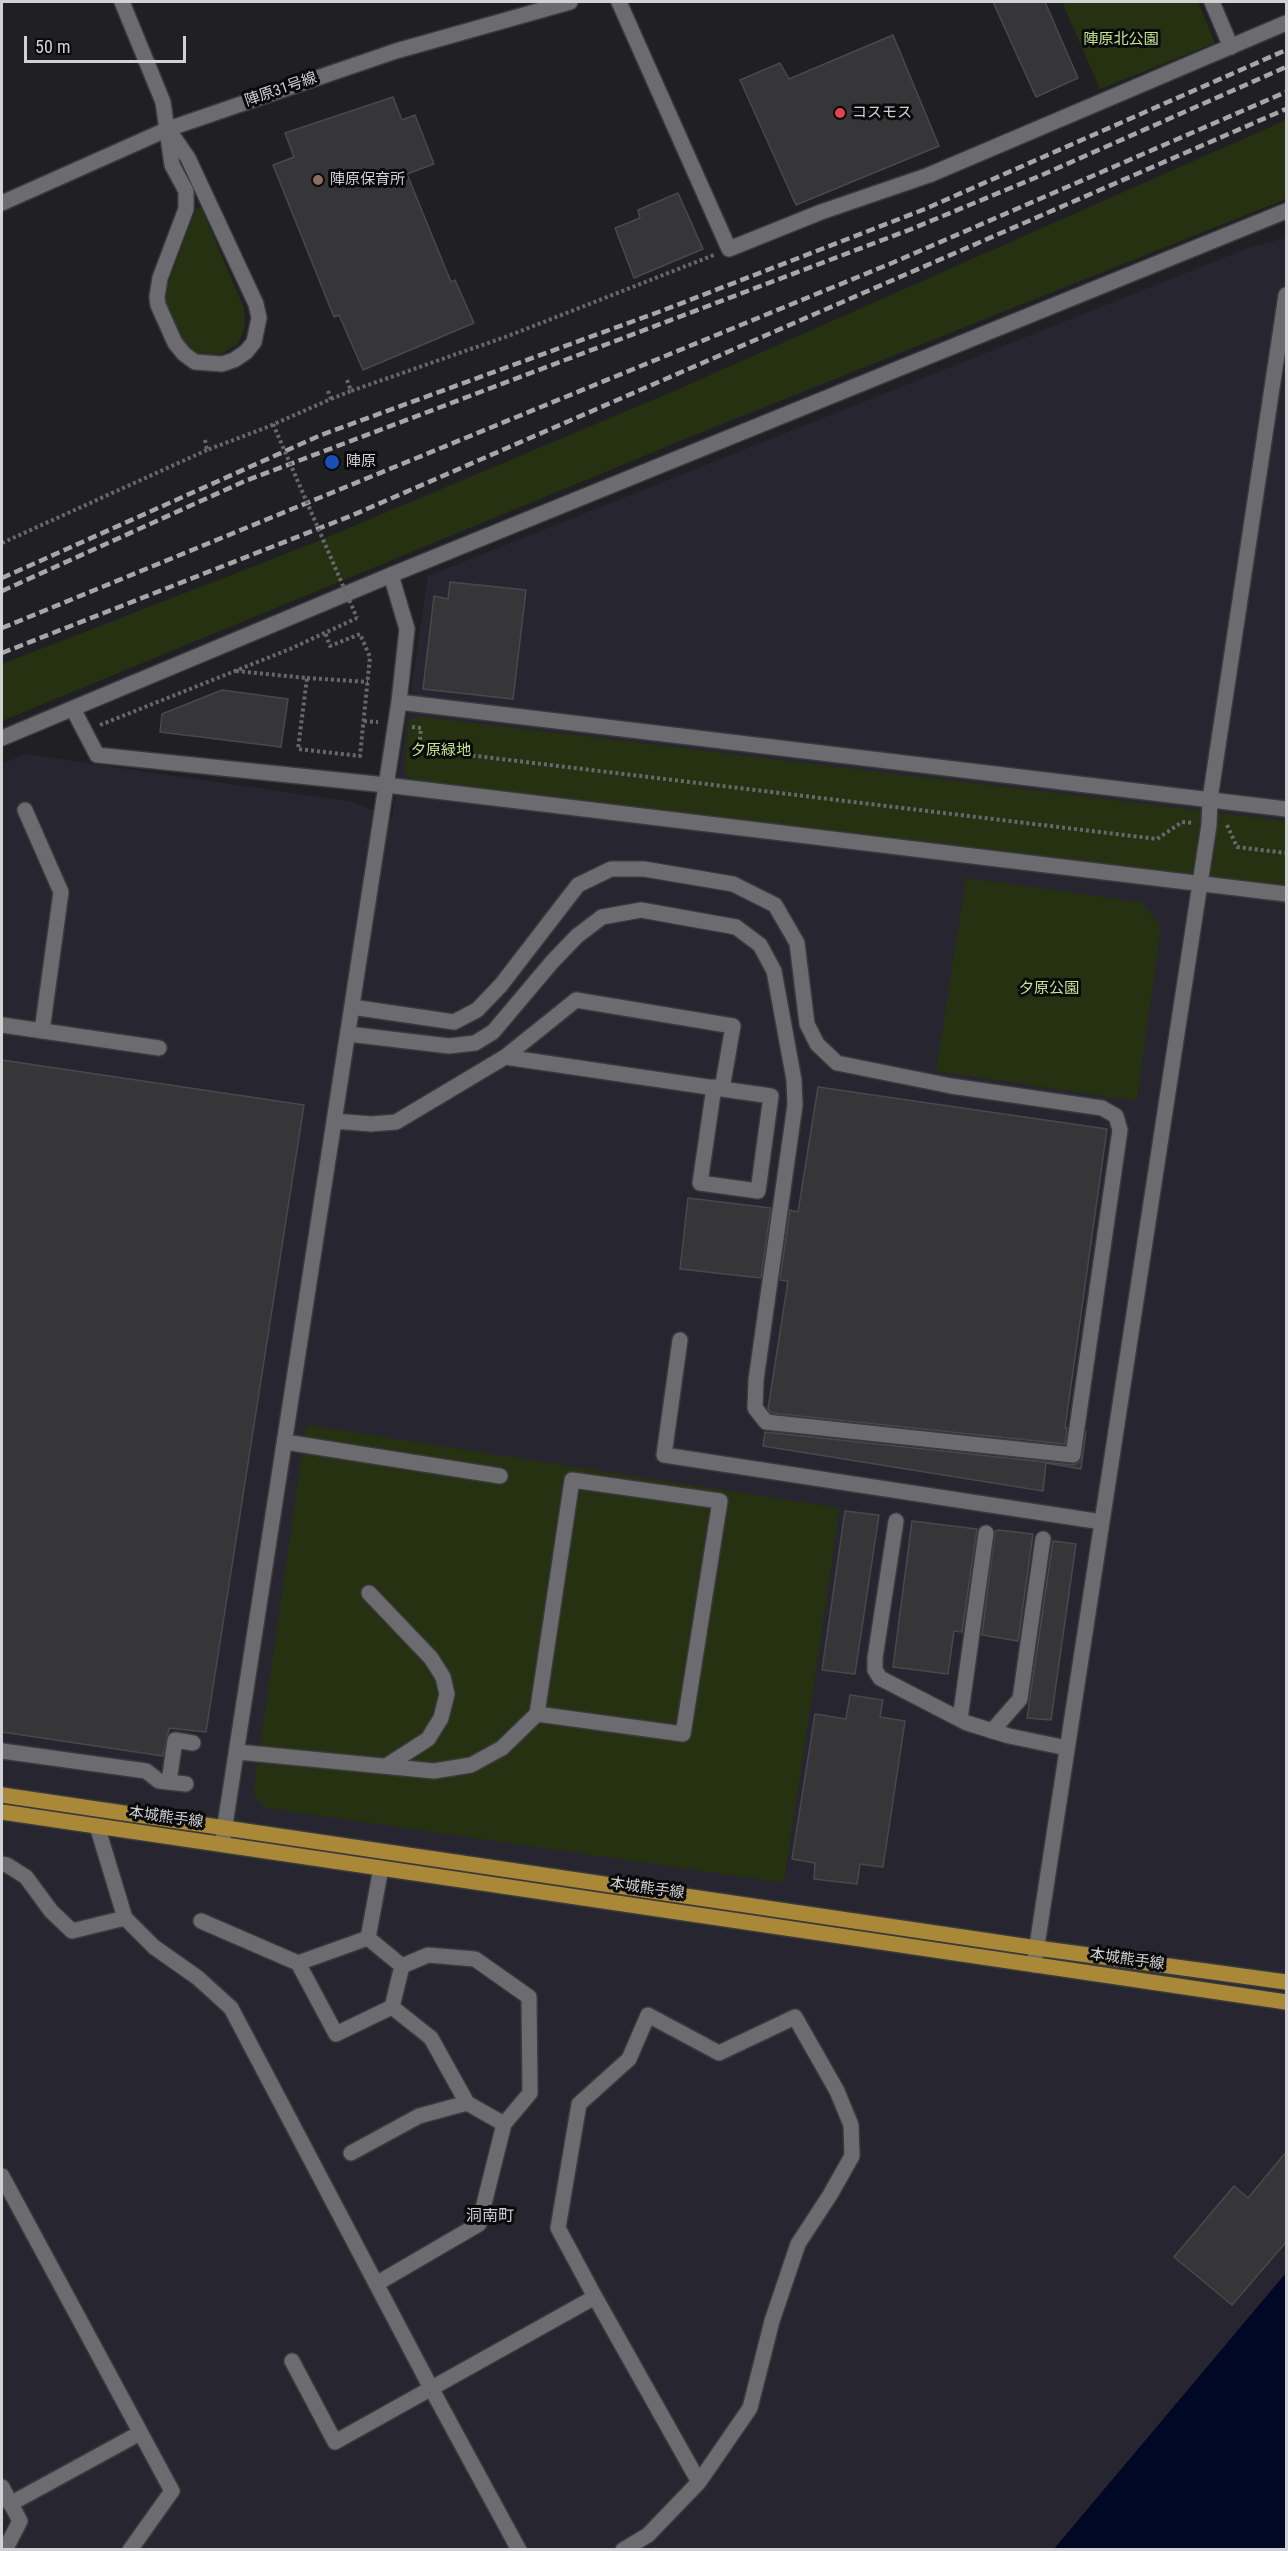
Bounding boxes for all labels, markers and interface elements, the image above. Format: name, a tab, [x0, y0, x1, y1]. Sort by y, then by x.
scale bar	[27, 24, 189, 62]
park label: 陣原北公園	[1084, 31, 1158, 49]
text: 50 m	[35, 36, 70, 57]
street label: 陣原31号線	[243, 69, 319, 111]
place label: コスモス	[852, 104, 912, 122]
marker: コスモス	[833, 106, 847, 120]
place label: 陣原保育所	[330, 171, 405, 189]
marker: 陣原保育所	[311, 173, 325, 187]
marker: 陣原	[323, 453, 341, 471]
place label: 陣原	[346, 453, 376, 471]
park label: 夕原緑地	[411, 742, 471, 760]
park label: 夕原公園	[1019, 980, 1079, 998]
street label: 本城熊手線	[128, 1804, 204, 1832]
street label: 本城熊手線	[609, 1875, 685, 1903]
street label: 本城熊手線	[1089, 1946, 1165, 1974]
district label: 洞南町	[466, 2207, 514, 2227]

